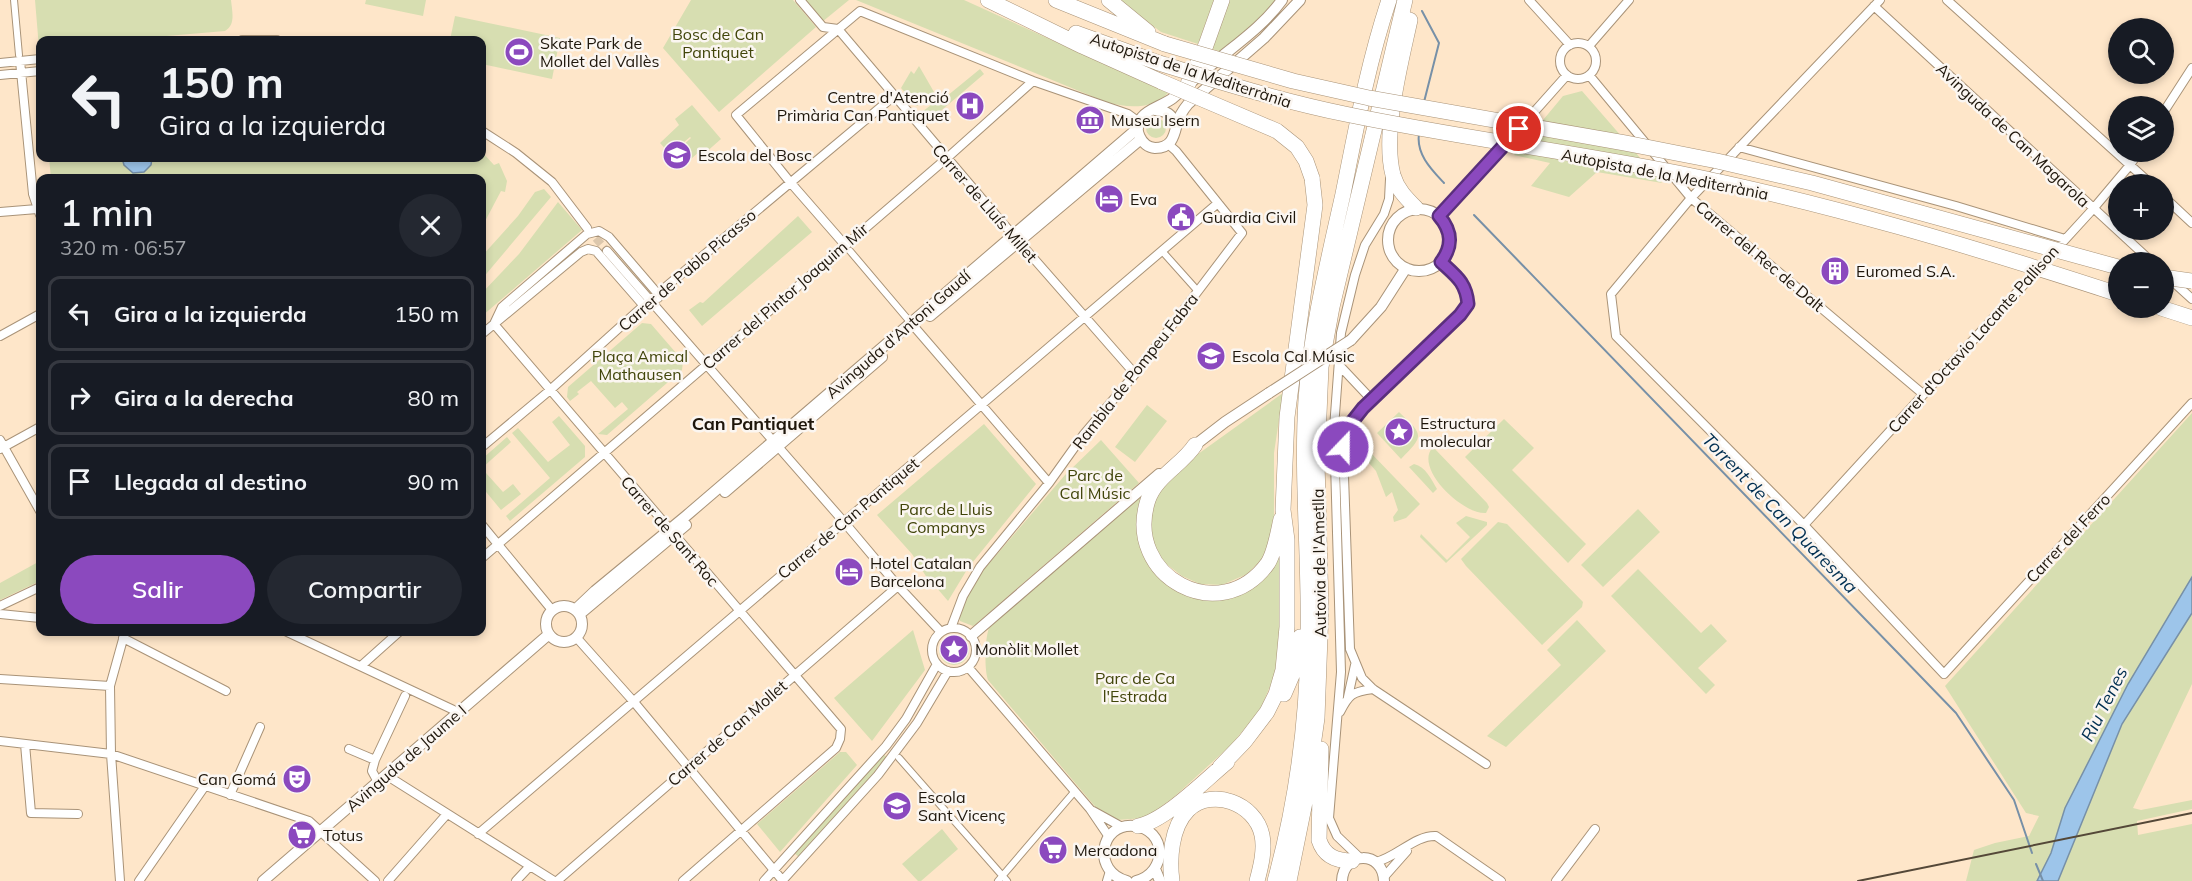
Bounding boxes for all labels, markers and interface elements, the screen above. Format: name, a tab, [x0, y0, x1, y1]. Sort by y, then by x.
map controls	[2108, 18, 2174, 318]
button: search	[2108, 18, 2174, 84]
park label: Bosc de Can Pantiquet	[672, 24, 764, 62]
street label: Autopista de la Mediterrània	[1088, 28, 1294, 112]
place label: Skate Park de Mollet del Vallès	[540, 33, 659, 71]
sports icon: Skate Park de Mollet del Vallès	[503, 36, 535, 68]
text: 150 m	[159, 56, 284, 109]
street label: Avinguda de Can Magarola	[1932, 59, 2094, 211]
icon: left	[60, 60, 138, 138]
place label: Centre d'Atenció Primària Can Pantiquet	[777, 87, 949, 125]
hospital icon: Centre d'Atenció Primària Can Pantiquet	[954, 90, 986, 122]
button: layers	[2108, 96, 2174, 162]
pin	[1493, 103, 1544, 154]
museum icon: Museu Isern	[1074, 104, 1106, 136]
text: Gira a la izquierda	[159, 108, 386, 142]
place label: Museu Isern	[1111, 110, 1200, 130]
icon: arrive	[1502, 112, 1535, 145]
school or university icon: Escola del Bosc	[661, 139, 693, 171]
street label: Carrer de Lluís Millet	[928, 140, 1042, 267]
street label: Autopista de la Mediterrània	[1560, 144, 1770, 204]
place label: Escola del Bosc	[698, 145, 812, 165]
button: +	[2108, 174, 2174, 240]
hotel icon: Eva	[1093, 183, 1125, 215]
place label: Eva	[1130, 189, 1157, 209]
text: 1 min	[60, 190, 154, 235]
button: close	[399, 194, 462, 257]
street label: Carrer del Rec de Dalt	[1692, 196, 1829, 316]
public building icon: Guardia Civil	[1165, 201, 1197, 233]
street label: Carrer de Pablo Picasso	[614, 205, 760, 335]
place label: Guardia Civil	[1202, 207, 1296, 227]
street label: Carrer del Pintor Joaquim Mir	[698, 218, 872, 373]
text: 320 m · 06:57	[60, 235, 186, 260]
street label: Carrer d'Octavio Lacante Pallison	[1883, 241, 2063, 437]
button: −	[2108, 252, 2174, 318]
building icon: Euromed S.A.	[1819, 255, 1851, 287]
place label: Euromed S.A.	[1856, 261, 1956, 281]
street label: Avinguda d'Antoni Gaudí	[821, 265, 975, 402]
street label: Rambla de Pompeu Fabra	[1068, 289, 1202, 453]
icon: left	[63, 297, 96, 330]
text: Gira a la izquierda	[114, 300, 307, 328]
text: 150 m	[394, 300, 459, 328]
school or university icon: Escola Cal Músic	[1195, 340, 1227, 372]
park label: Plaça Amical Mathausen	[592, 346, 688, 384]
place label: Escola Cal Músic	[1232, 346, 1355, 366]
icon: right	[63, 381, 96, 414]
text: Gira a la derecha	[114, 384, 294, 412]
text: 80 m	[408, 384, 459, 412]
district label: Can Pantiquet	[692, 412, 814, 435]
place label: Estructura molecular	[1420, 413, 1496, 451]
position arrow	[1311, 415, 1375, 479]
place icon: Estructura molecular	[1383, 416, 1415, 448]
water label: Torrent de Can Quaresma	[1697, 428, 1863, 598]
street label: Carrer de Can Pantiquet	[773, 453, 923, 583]
icon: arrive	[63, 465, 96, 498]
park label: Parc de Cal Músic	[1060, 465, 1131, 503]
text: Llegada al destino	[114, 468, 307, 496]
text: 90 m	[408, 468, 459, 496]
street label: Carrer de Sant Roc	[617, 472, 723, 590]
street label: Autovia de l'Ametlla	[1308, 488, 1330, 638]
street label: Carrer del Ferro	[2022, 489, 2114, 587]
park label: Parc de Lluis Companys	[899, 499, 993, 537]
place label: Hotel Catalan Barcelona	[870, 553, 972, 591]
button: Salir	[60, 555, 255, 624]
button: Compartir	[267, 555, 462, 624]
hotel icon: Hotel Catalan Barcelona	[833, 556, 865, 588]
place icon: Monòlit Mollet	[938, 633, 970, 665]
place label: Monòlit Mollet	[975, 639, 1079, 659]
water label: Riu Tenes	[2076, 663, 2133, 745]
park label: Parc de Ca l'Estrada	[1095, 668, 1175, 706]
street label: Carrer de Can Mollet	[663, 675, 791, 790]
street label: Avinguda de Jaume I	[342, 700, 470, 816]
theatre icon: Can Gomá	[281, 763, 313, 795]
place label: Can Gomá	[198, 769, 276, 789]
place label: Escola Sant Vicenç	[918, 787, 1006, 825]
school or university icon: Escola Sant Vicenç	[881, 790, 913, 822]
supermarket icon: Totus	[286, 819, 318, 851]
place label: Totus	[323, 825, 363, 845]
supermarket icon: Mercadona	[1037, 834, 1069, 866]
place label: Mercadona	[1074, 840, 1157, 860]

